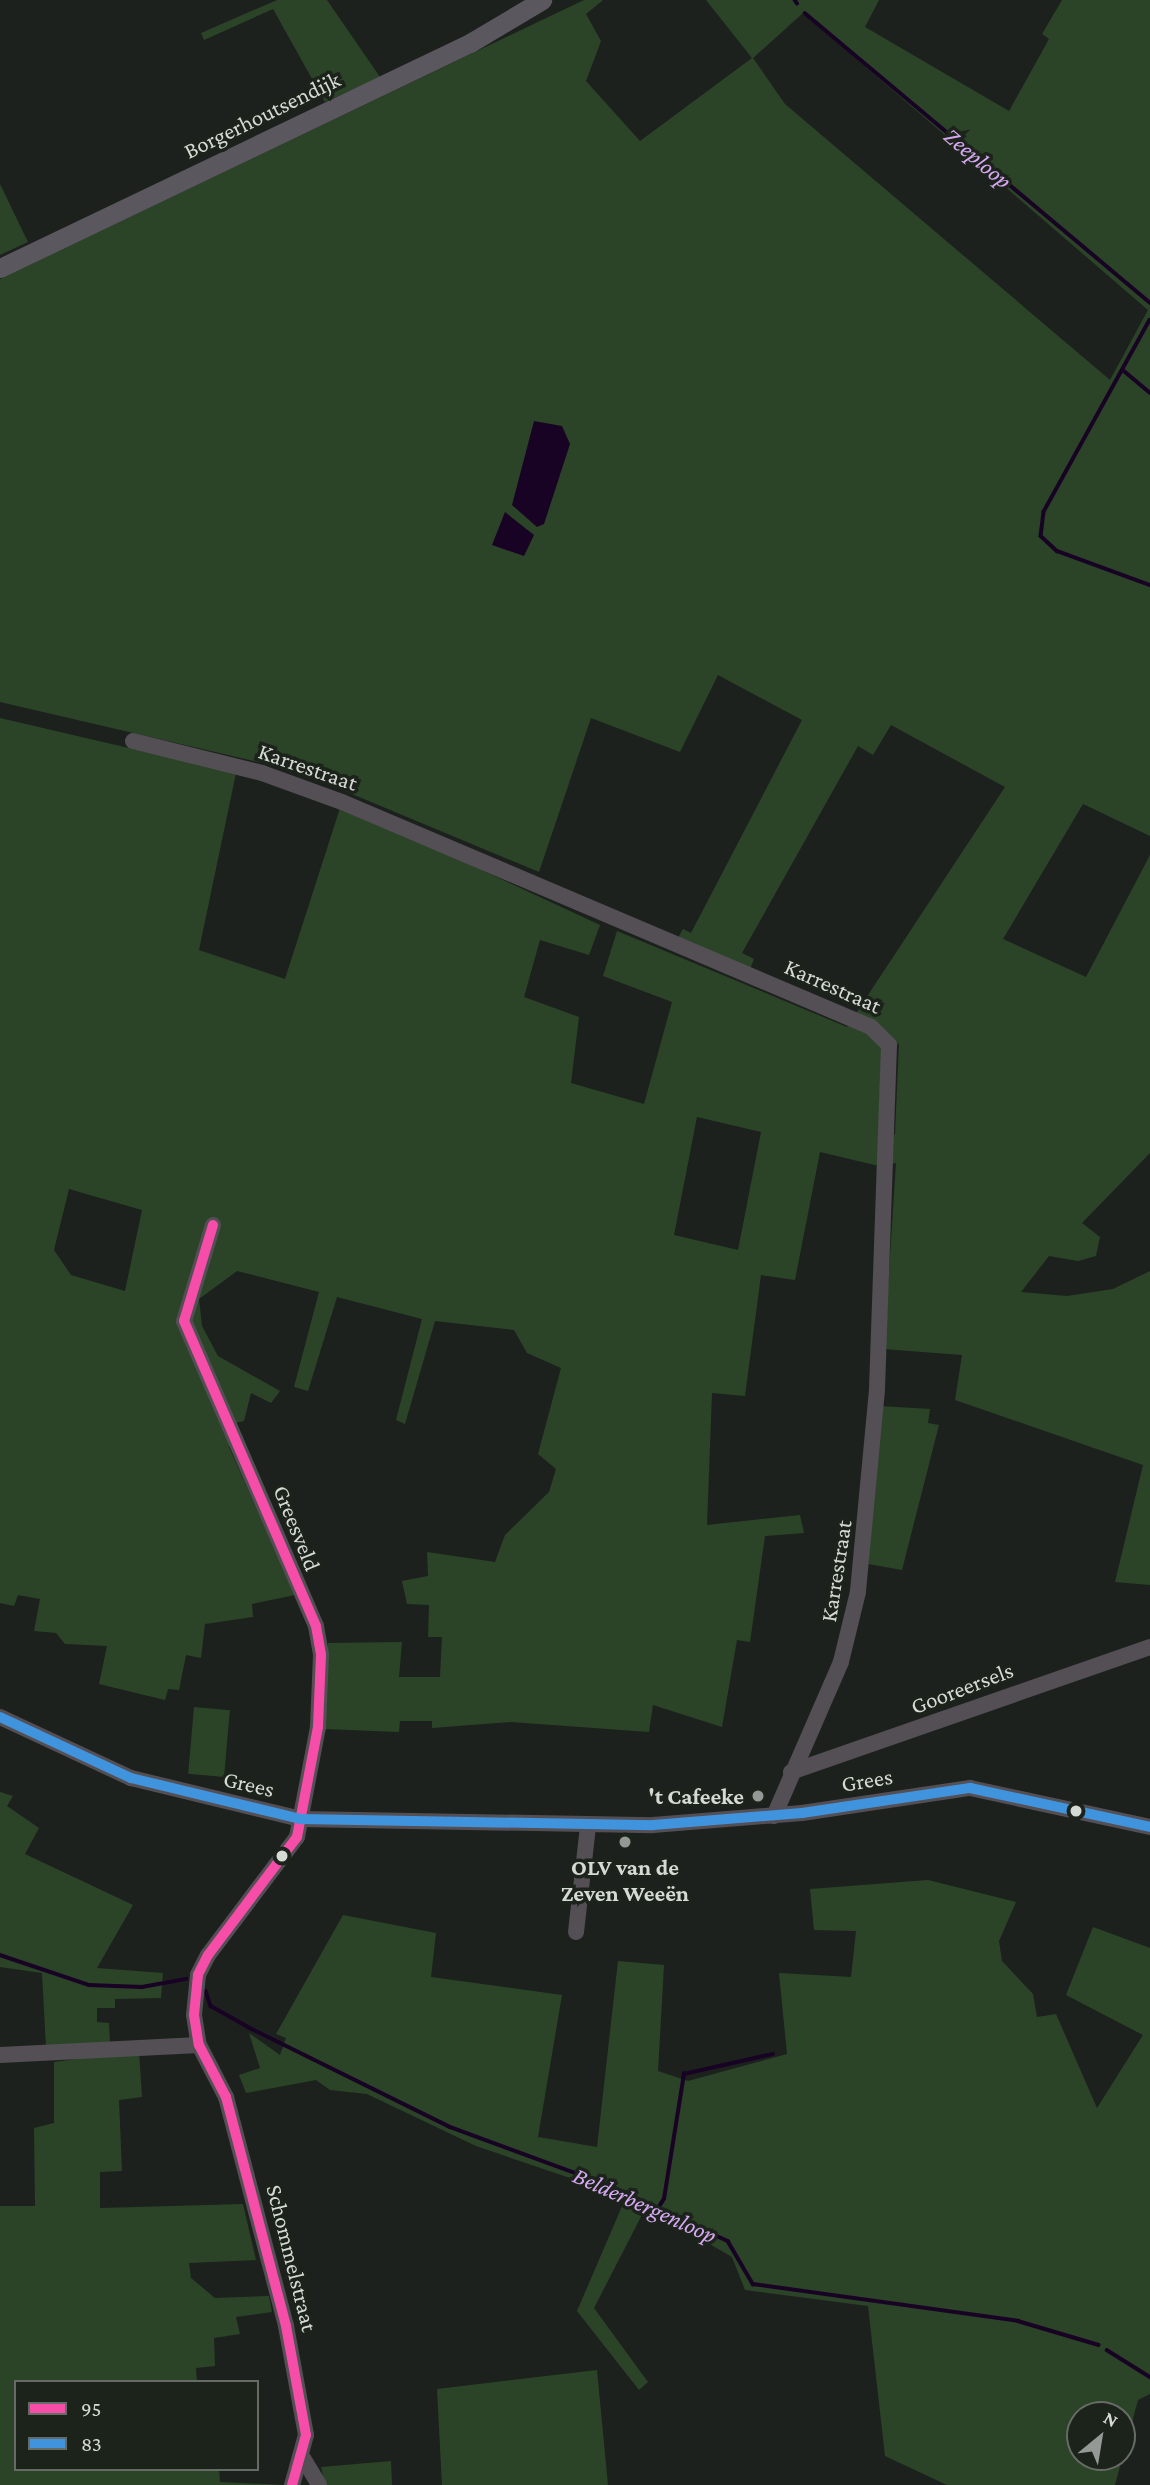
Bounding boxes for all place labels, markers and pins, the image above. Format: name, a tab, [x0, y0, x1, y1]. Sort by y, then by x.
place label: 't Cafeeke	[648, 1782, 744, 1810]
marker: 't Cafeeke	[750, 1788, 766, 1804]
unlabelled marker	[1069, 1804, 1083, 1818]
marker: OLV van de Zeven Weeën	[617, 1834, 633, 1850]
unlabelled marker	[275, 1849, 289, 1863]
place label: OLV van de Zeven Weeën	[561, 1853, 689, 1907]

